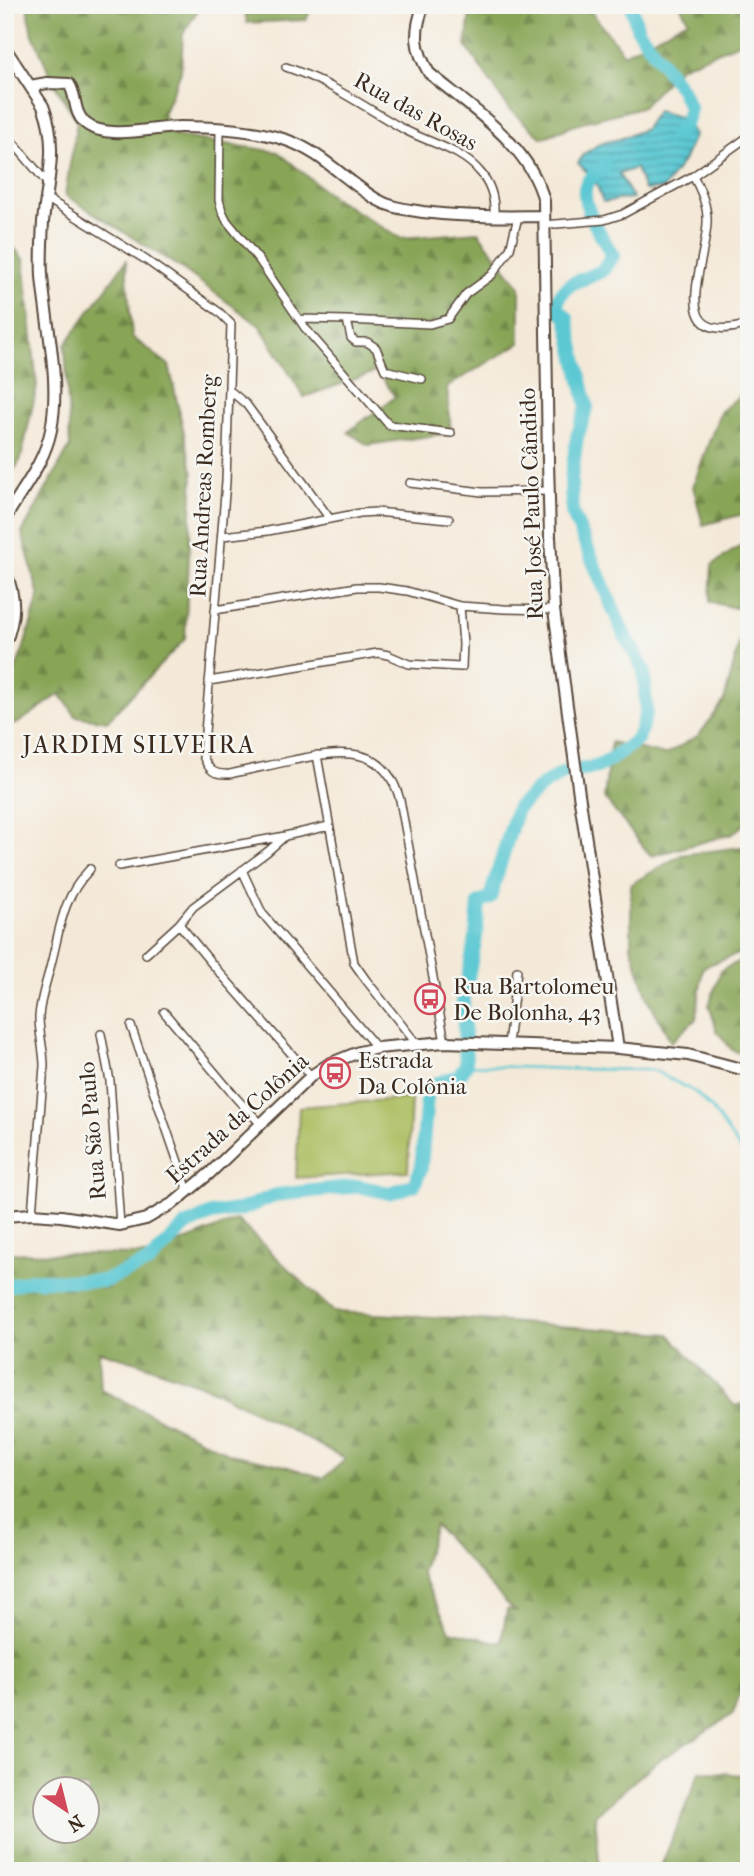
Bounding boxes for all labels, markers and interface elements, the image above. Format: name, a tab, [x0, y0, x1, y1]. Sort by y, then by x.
street label: Rua das Rosas	[349, 66, 482, 156]
street label: Rua Andreas Romberg	[184, 373, 223, 598]
street label: Rua José Paulo Cândido	[514, 387, 549, 621]
district label: JARDIM SILVEIRA	[20, 731, 256, 759]
place label: Rua Bartolomeu De Bolonha, 43	[453, 973, 614, 1026]
bus stop icon: Rua Bartolomeu De Bolonha, 43	[413, 982, 447, 1016]
street label: Estrada da Colônia	[160, 1047, 315, 1190]
place label: Estrada Da Colônia	[358, 1047, 467, 1100]
bus stop icon: Estrada Da Colônia	[318, 1056, 352, 1090]
street label: Rua São Paulo	[73, 1060, 112, 1201]
north arrow	[32, 1774, 102, 1844]
text: N	[62, 1810, 87, 1837]

